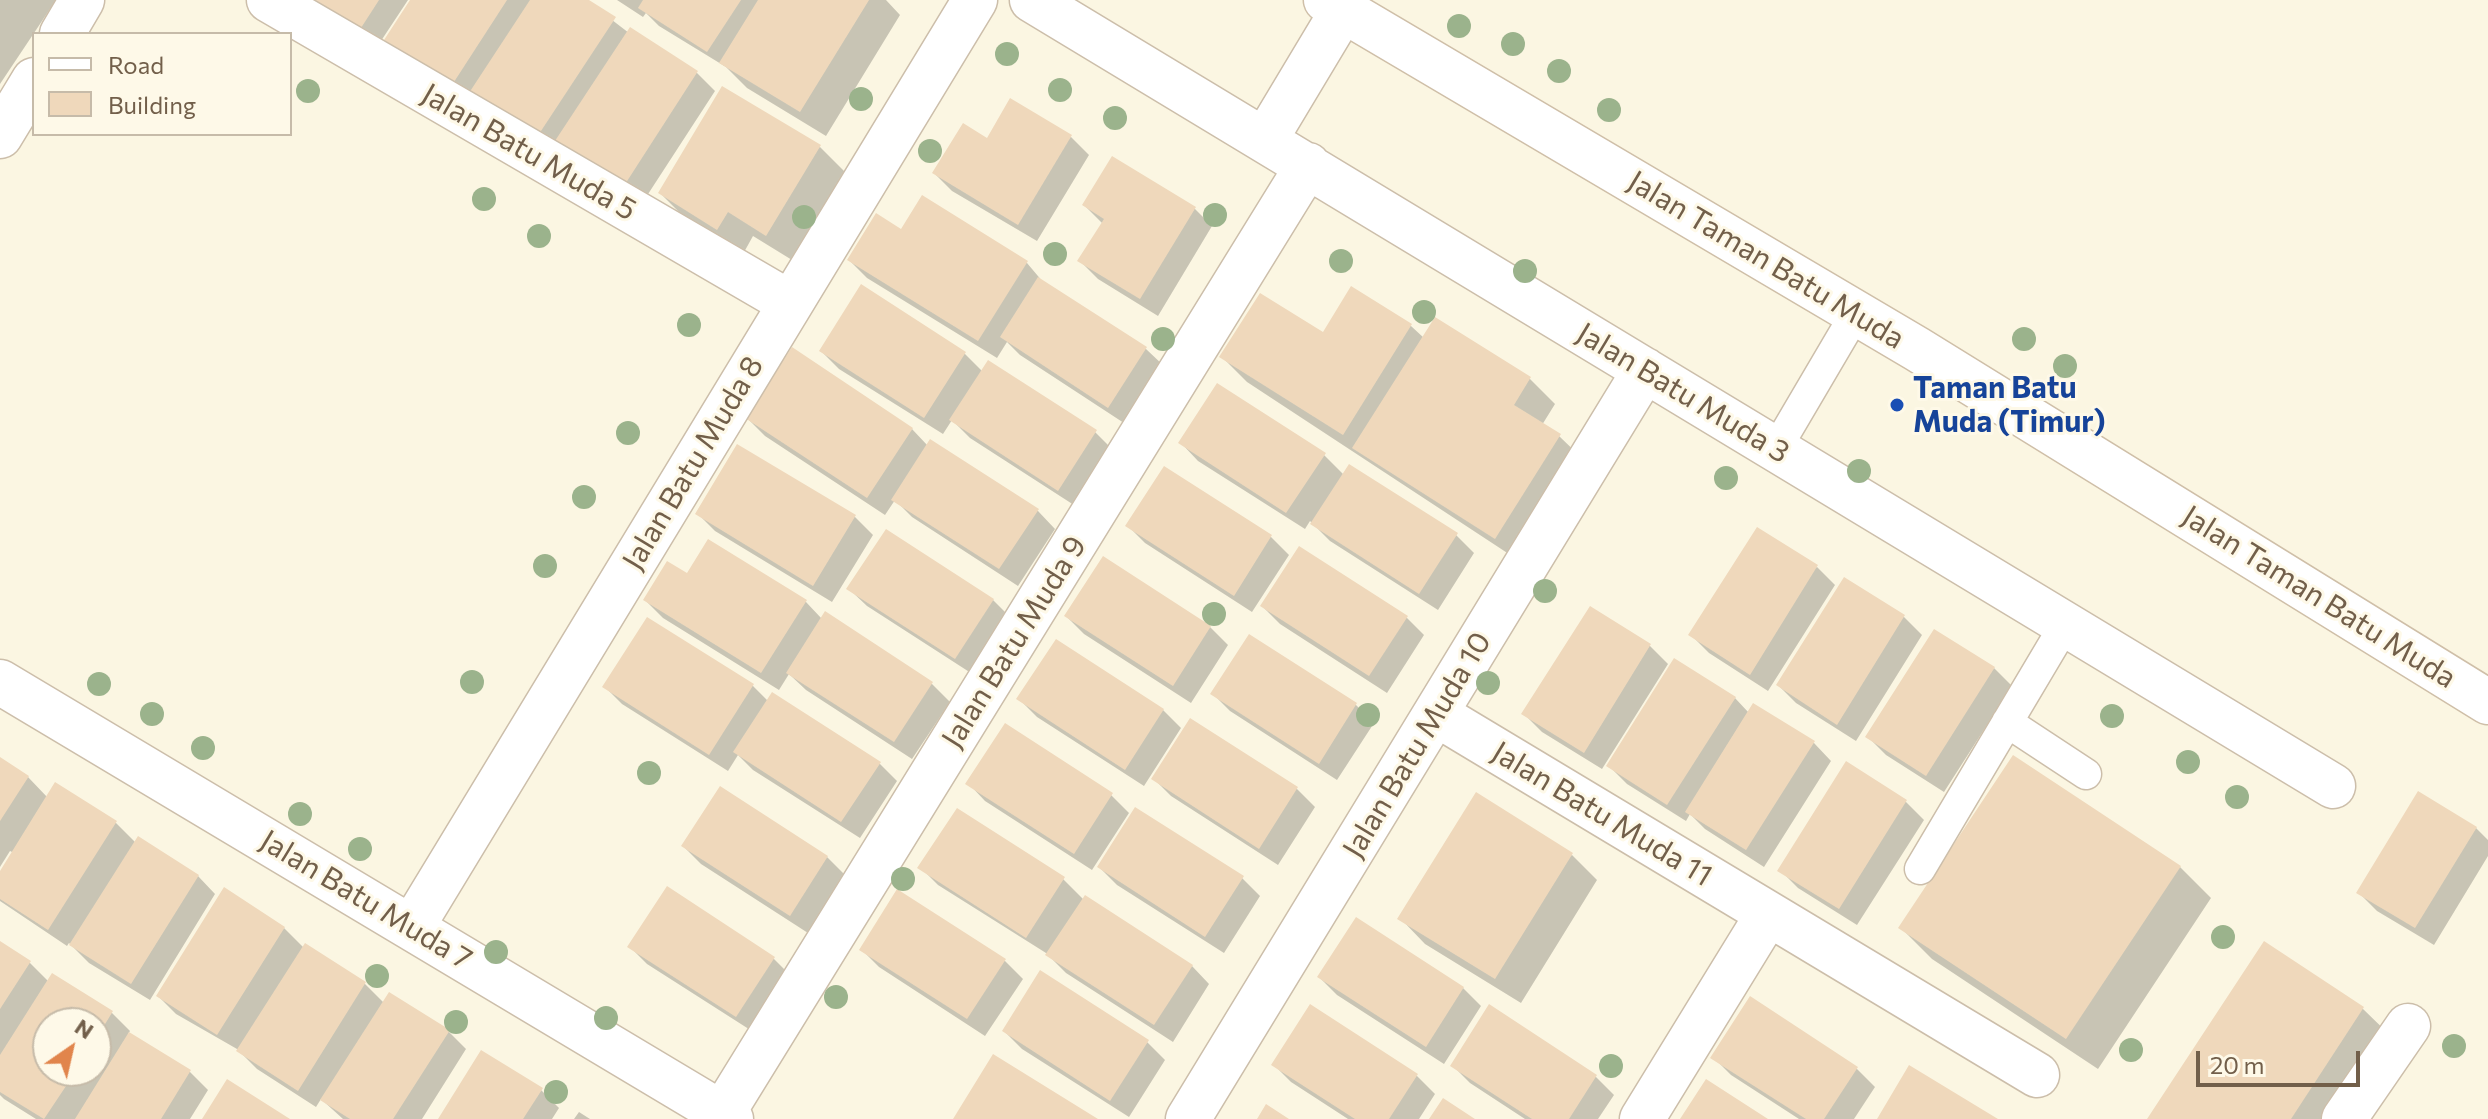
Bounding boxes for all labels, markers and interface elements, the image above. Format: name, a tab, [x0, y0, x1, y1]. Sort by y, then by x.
legend	[32, 32, 292, 136]
text: Road	[108, 50, 164, 79]
street label: Jalan Batu Muda 5	[415, 76, 643, 228]
text: Building	[108, 90, 196, 119]
street label: Jalan Taman Batu Muda	[1621, 163, 1911, 357]
street label: Jalan Batu Muda 3	[1570, 315, 1796, 471]
street label: Jalan Batu Muda 8	[615, 350, 771, 576]
place label: Taman Batu Muda (Timur)	[1913, 370, 2106, 440]
marker: Taman Batu Muda (Timur)	[1888, 396, 1906, 414]
street label: Jalan Taman Batu Muda	[2175, 498, 2463, 696]
street label: Jalan Batu Muda 9	[934, 529, 1094, 755]
street label: Jalan Batu Muda 10	[1335, 626, 1499, 864]
street label: Jalan Batu Muda 11	[1485, 734, 1719, 894]
street label: Jalan Batu Muda 7	[254, 823, 478, 977]
north arrow	[32, 1007, 112, 1087]
text: N	[70, 1013, 99, 1044]
scale bar	[2200, 1035, 2364, 1085]
text: 20 m	[2210, 1050, 2264, 1079]

